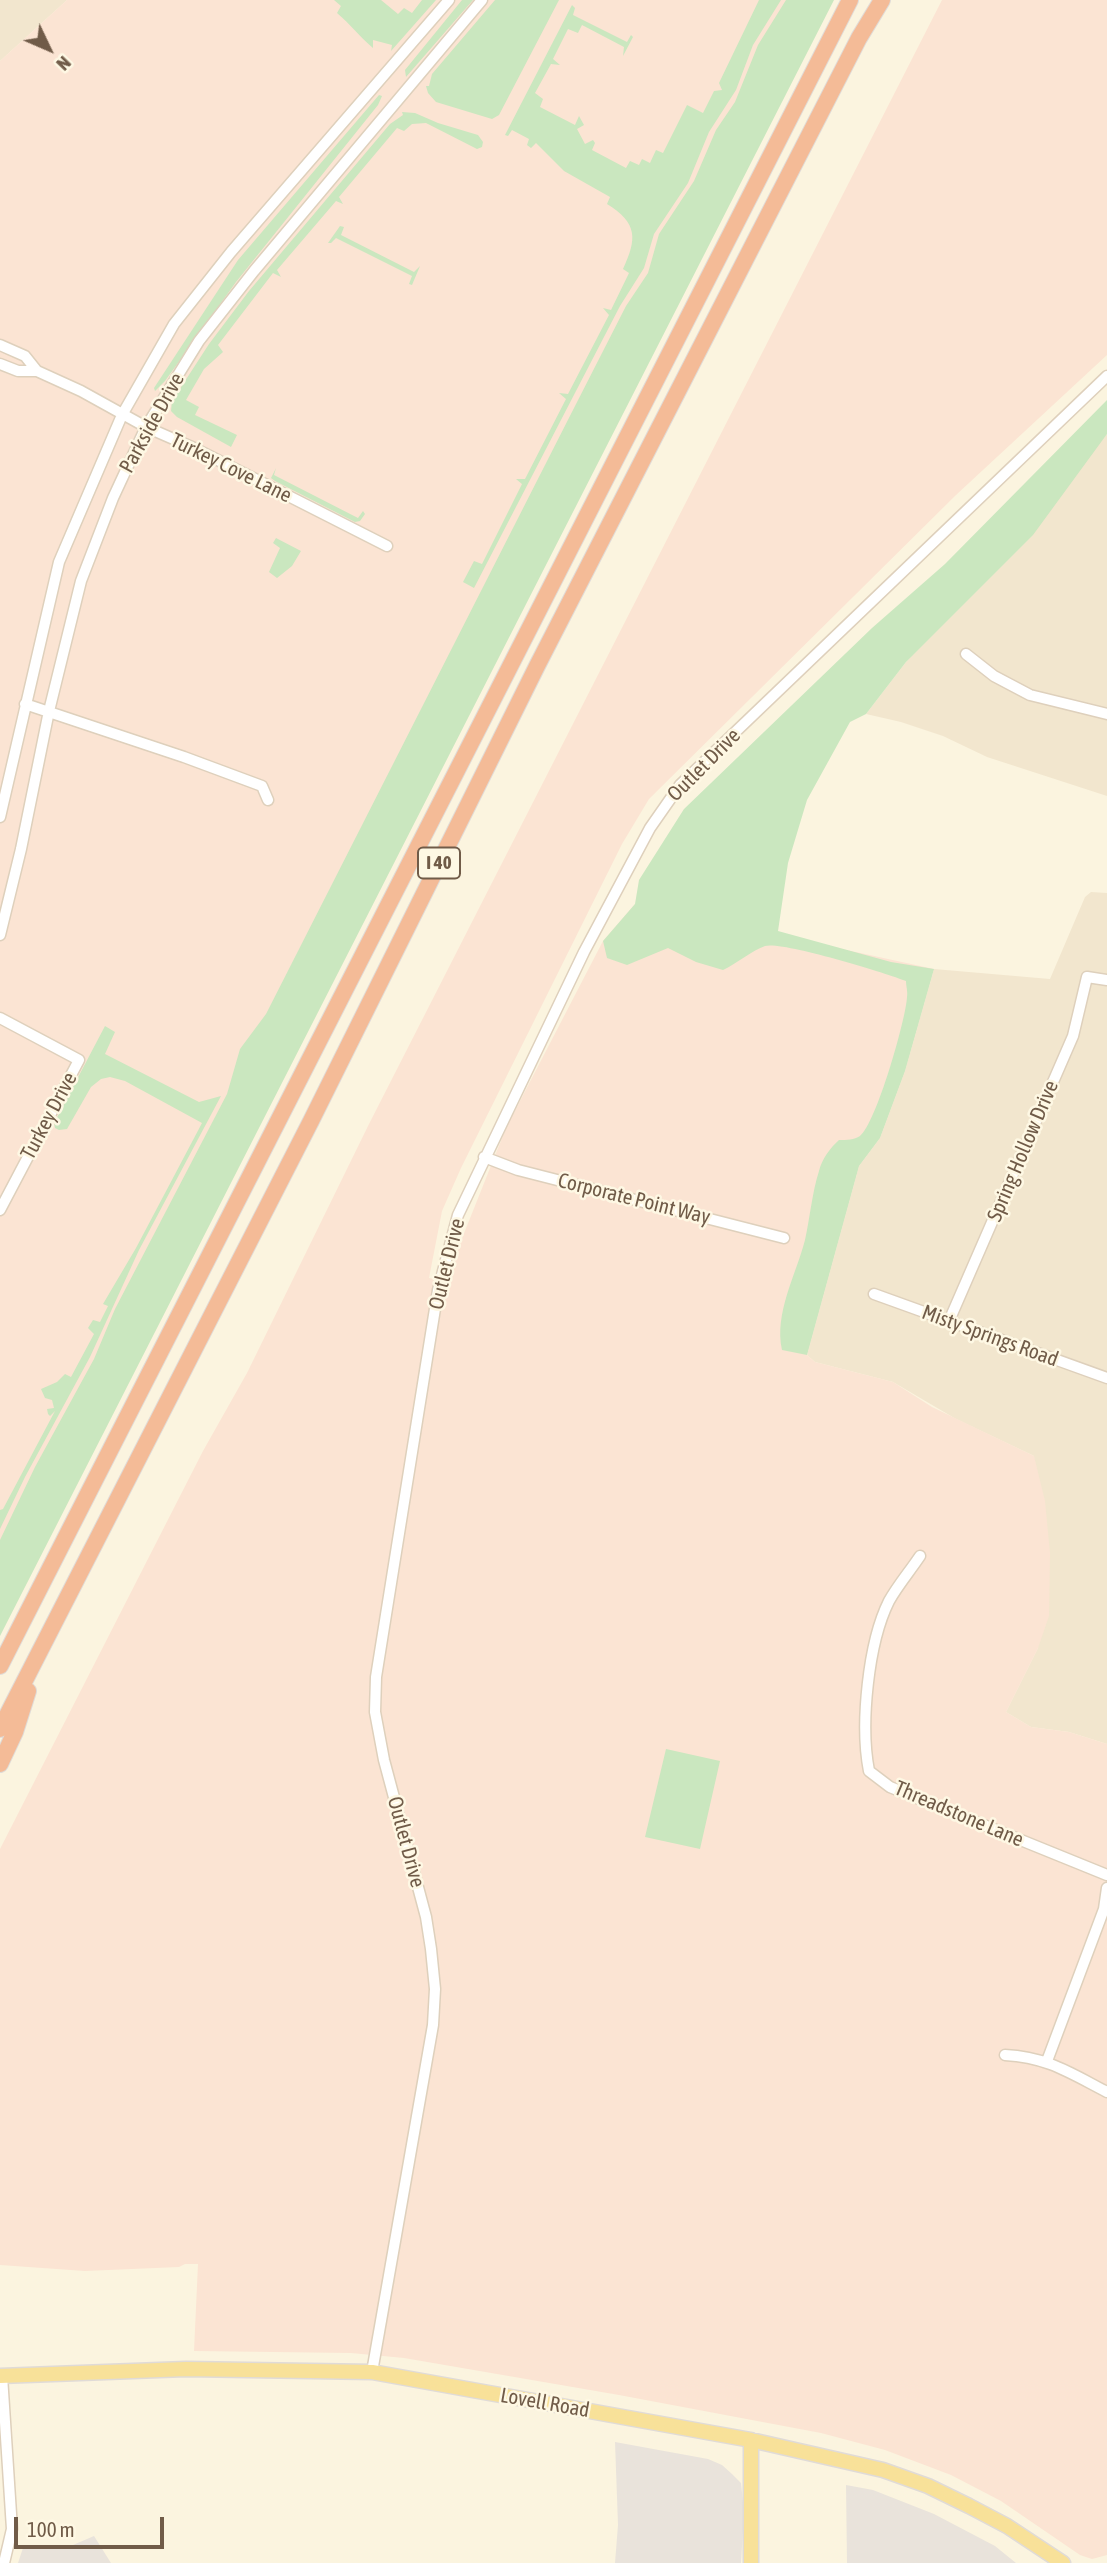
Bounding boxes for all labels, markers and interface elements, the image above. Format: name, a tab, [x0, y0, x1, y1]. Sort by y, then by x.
north arrow	[14, 14, 84, 84]
text: N	[52, 52, 76, 75]
street label: Parkside Drive	[114, 369, 190, 477]
street label: Turkey Cove Lane	[166, 428, 296, 508]
street label: Outlet Drive	[662, 723, 746, 807]
road number: I 40	[418, 848, 460, 878]
street label: Turkey Drive	[16, 1068, 82, 1164]
street label: Spring Hollow Drive	[982, 1077, 1064, 1225]
street label: Corporate Point Way	[555, 1168, 713, 1230]
street label: Outlet Drive	[424, 1216, 470, 1312]
street label: Misty Springs Road	[918, 1300, 1062, 1372]
street label: Threadstone Lane	[891, 1775, 1027, 1853]
street label: Outlet Drive	[382, 1794, 430, 1890]
street label: Lovell Road	[499, 2383, 591, 2423]
scale bar	[18, 2504, 168, 2548]
text: 100 m	[27, 2517, 75, 2541]

